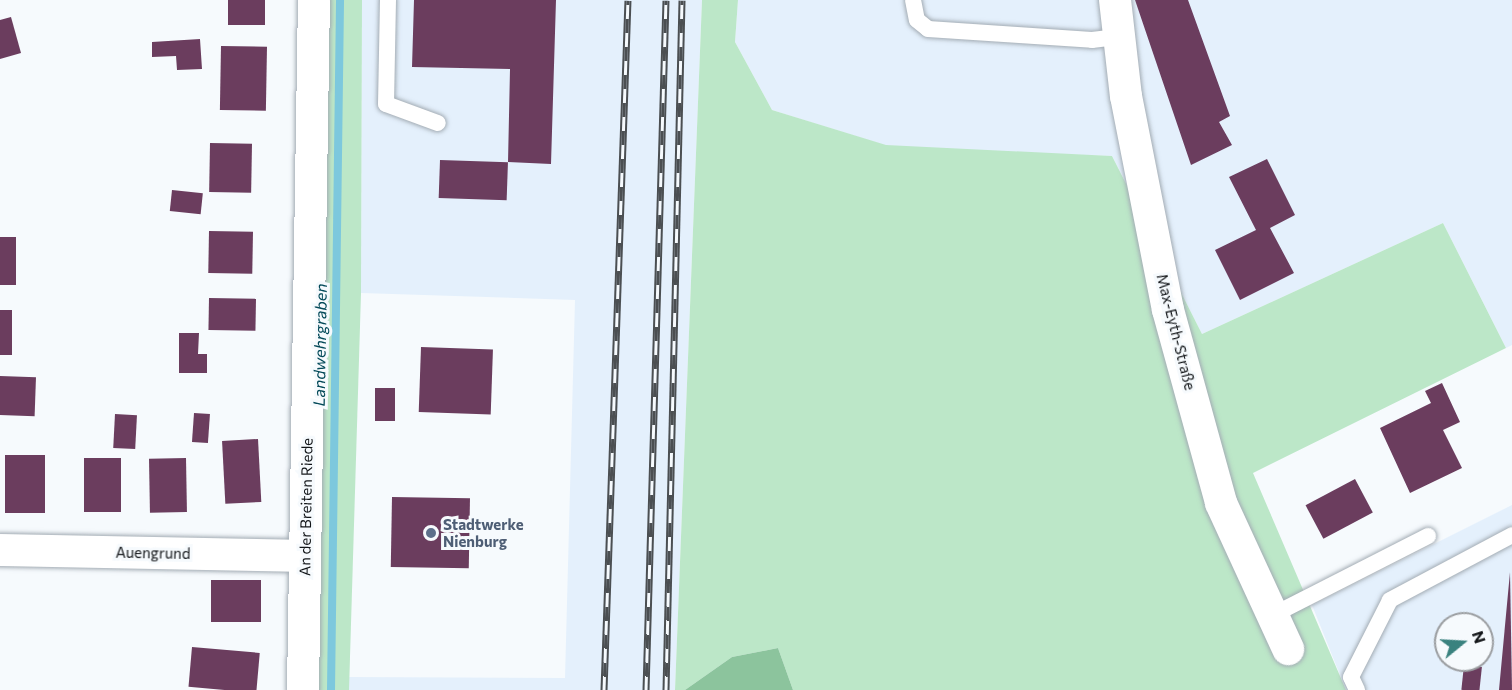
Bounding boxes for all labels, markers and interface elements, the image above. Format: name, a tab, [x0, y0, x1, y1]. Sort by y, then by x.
street label: Max-Eyth-Straße	[1153, 272, 1199, 392]
water label: Landwehrgraben	[309, 283, 331, 407]
street label: An der Breiten Riede	[296, 438, 316, 576]
place label: Stadtwerke Nienburg	[443, 515, 524, 550]
marker: Stadtwerke Nienburg	[424, 526, 438, 540]
street label: Auengrund	[115, 543, 191, 563]
north arrow	[1434, 612, 1494, 672]
text: N	[1469, 628, 1491, 646]

